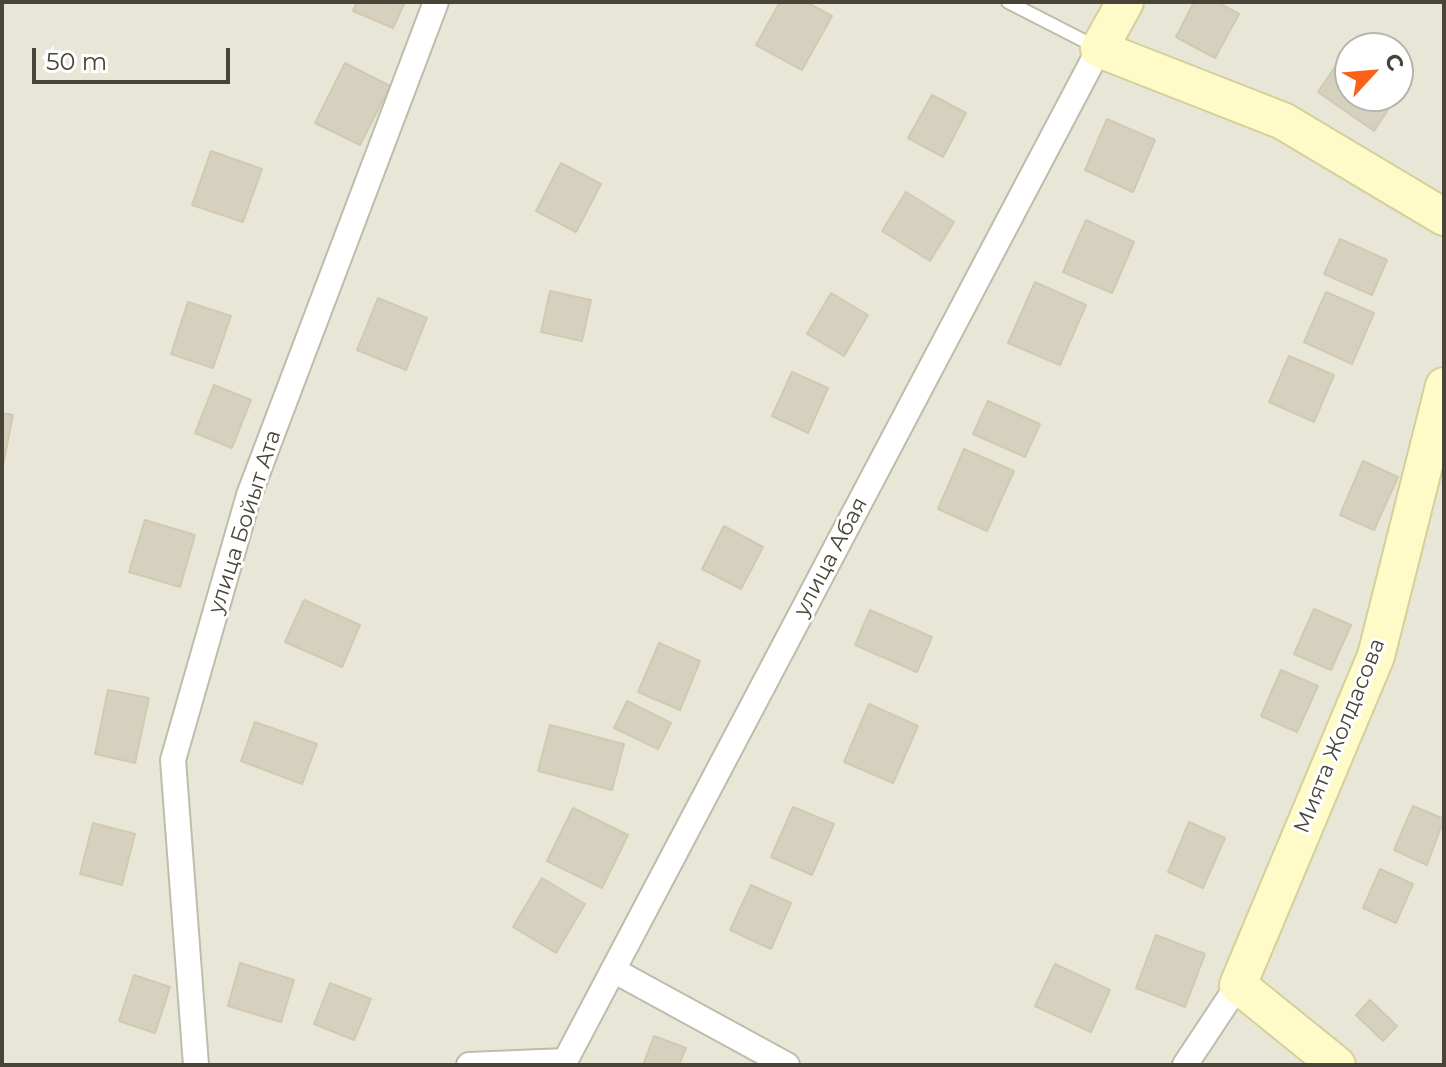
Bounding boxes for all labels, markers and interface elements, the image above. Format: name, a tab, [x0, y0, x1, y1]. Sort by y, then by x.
scale bar	[36, 32, 234, 82]
north arrow	[1334, 32, 1414, 112]
text: 50 m	[46, 47, 107, 76]
text: С	[1379, 49, 1410, 75]
street label: улица Бойыт Ата	[203, 427, 287, 617]
street label: улица Абая	[789, 493, 873, 621]
street label: Мията Жолдасова	[1289, 635, 1391, 837]

